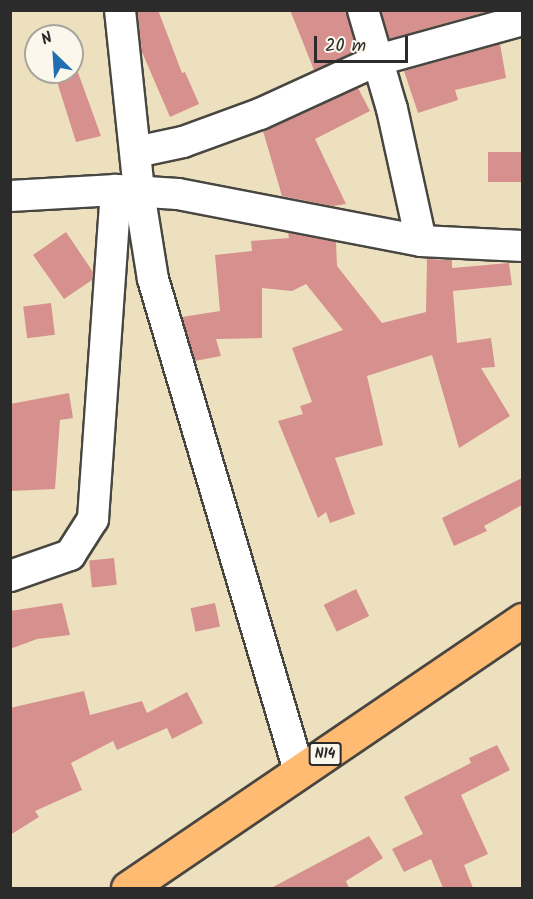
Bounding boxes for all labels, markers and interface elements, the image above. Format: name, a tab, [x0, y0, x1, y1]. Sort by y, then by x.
north arrow	[24, 24, 84, 84]
scale bar	[317, 24, 412, 62]
text: N	[37, 26, 57, 53]
text: 20 m	[325, 32, 366, 61]
road number: N14	[308, 743, 342, 765]

